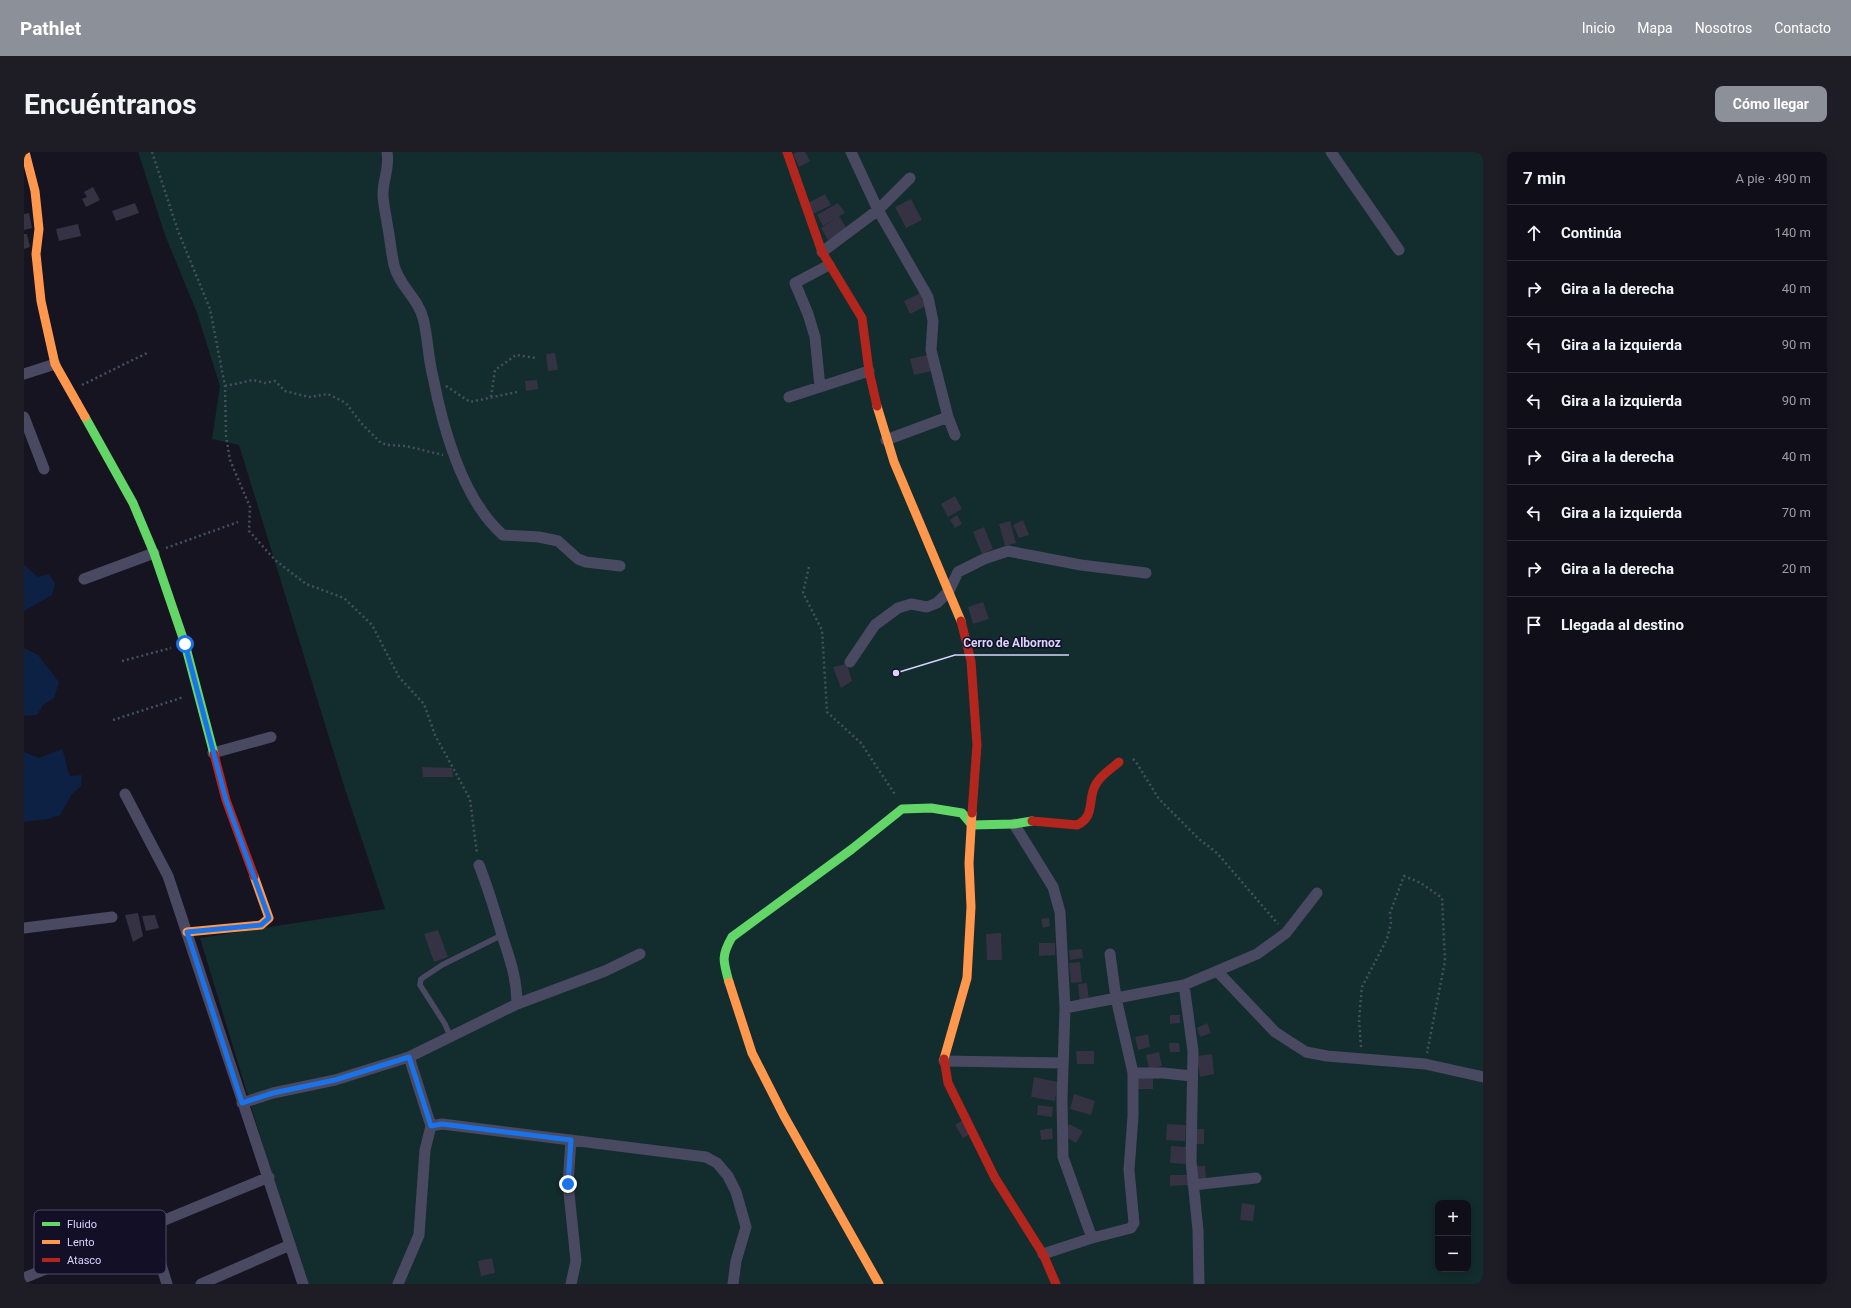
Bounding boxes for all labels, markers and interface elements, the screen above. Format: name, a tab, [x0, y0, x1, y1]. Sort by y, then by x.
text: Pathlet	[20, 17, 81, 40]
text: Inicio	[1582, 20, 1615, 36]
text: Mapa	[1637, 20, 1673, 36]
text: Nosotros	[1695, 20, 1752, 36]
text: Contacto	[1774, 20, 1831, 36]
button: Cómo llegar	[1715, 86, 1827, 122]
text: Encuéntranos	[24, 88, 197, 121]
text: 7 min	[1523, 168, 1566, 188]
text: A pie · 490 m	[1736, 171, 1811, 186]
icon: ahead	[1523, 222, 1545, 244]
text: Continúa	[1561, 224, 1622, 242]
text: 140 m	[1774, 225, 1811, 240]
icon: right	[1523, 278, 1545, 300]
text: Gira a la derecha	[1561, 280, 1674, 298]
text: 40 m	[1782, 281, 1811, 296]
icon: left	[1523, 334, 1545, 356]
text: Gira a la izquierda	[1561, 336, 1682, 354]
text: 90 m	[1782, 337, 1811, 352]
icon: left	[1523, 390, 1545, 412]
text: Gira a la izquierda	[1561, 392, 1682, 410]
text: 90 m	[1782, 393, 1811, 408]
icon: right	[1523, 446, 1545, 468]
text: Gira a la derecha	[1561, 448, 1674, 466]
text: 40 m	[1782, 449, 1811, 464]
icon: left	[1523, 502, 1545, 524]
text: Gira a la izquierda	[1561, 504, 1682, 522]
text: 70 m	[1782, 505, 1811, 520]
icon: right	[1523, 558, 1545, 580]
text: Gira a la derecha	[1561, 560, 1674, 578]
text: 20 m	[1782, 561, 1811, 576]
icon: arrive	[1523, 614, 1545, 636]
text: Llegada al destino	[1561, 616, 1684, 634]
callout: Cerro de Albornoz	[955, 631, 1069, 655]
route start	[176, 635, 194, 653]
text: Cerro de Albornoz	[963, 636, 1061, 650]
route end	[559, 1175, 577, 1193]
map controls	[1435, 1200, 1471, 1272]
button: +	[1435, 1200, 1471, 1236]
legend	[34, 1210, 166, 1274]
text: Fluido	[67, 1218, 97, 1231]
text: Lento	[67, 1236, 95, 1249]
button: −	[1435, 1236, 1471, 1272]
text: Atasco	[67, 1254, 101, 1267]

